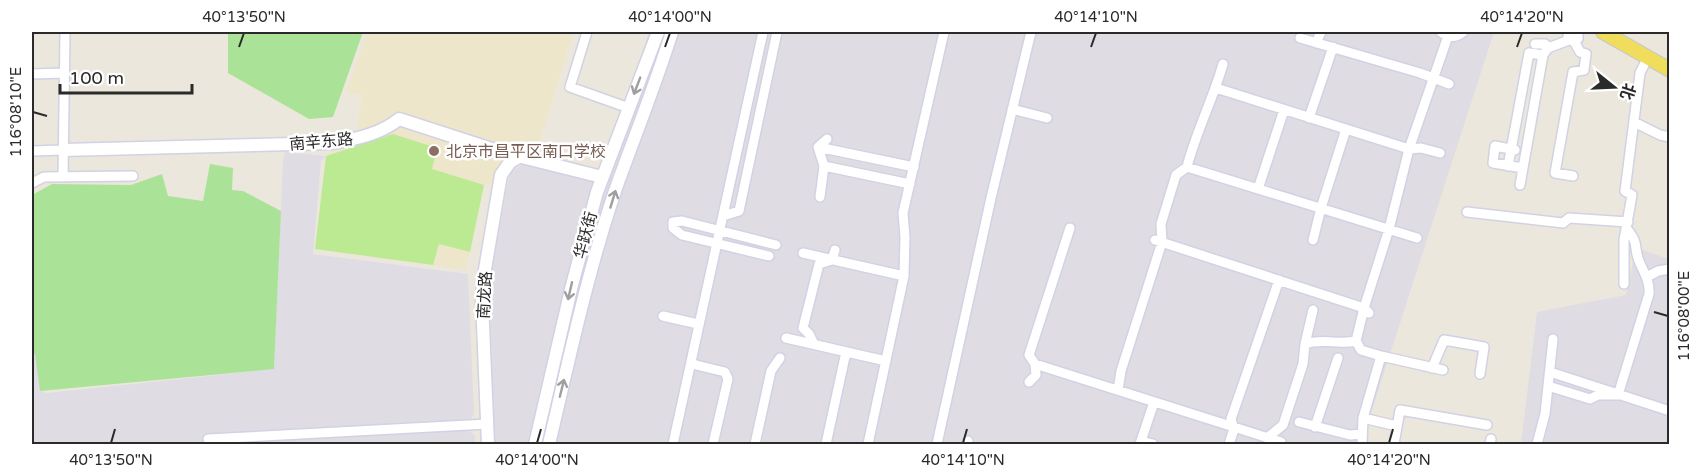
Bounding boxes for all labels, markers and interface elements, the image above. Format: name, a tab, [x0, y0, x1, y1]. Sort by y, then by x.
text: 40°13'50"N	[202, 8, 286, 26]
text: 40°14'00"N	[628, 8, 712, 26]
text: 40°14'10"N	[1054, 8, 1138, 26]
text: 40°14'20"N	[1480, 8, 1564, 26]
scale bar	[60, 57, 192, 95]
north arrow	[1584, 57, 1644, 117]
text: 116°08'10"E	[7, 67, 25, 157]
text: 100 m	[69, 67, 124, 89]
one-way arrow	[631, 76, 642, 95]
text: 北	[1615, 81, 1639, 102]
street label: 南辛东路	[288, 129, 354, 155]
place label: 北京市昌平区南口学校	[446, 142, 606, 162]
marker: 北京市昌平区南口学校	[427, 144, 441, 158]
one-way arrow	[608, 190, 619, 209]
street label: 华跃街	[570, 209, 602, 261]
street label: 南龙路	[474, 271, 496, 320]
text: 116°08'00"E	[1675, 271, 1693, 361]
one-way arrow	[564, 281, 576, 300]
one-way arrow	[557, 378, 569, 397]
text: 40°13'50"N	[69, 451, 153, 469]
text: 40°14'00"N	[495, 451, 579, 469]
text: 40°14'10"N	[921, 451, 1005, 469]
text: 40°14'20"N	[1347, 451, 1431, 469]

